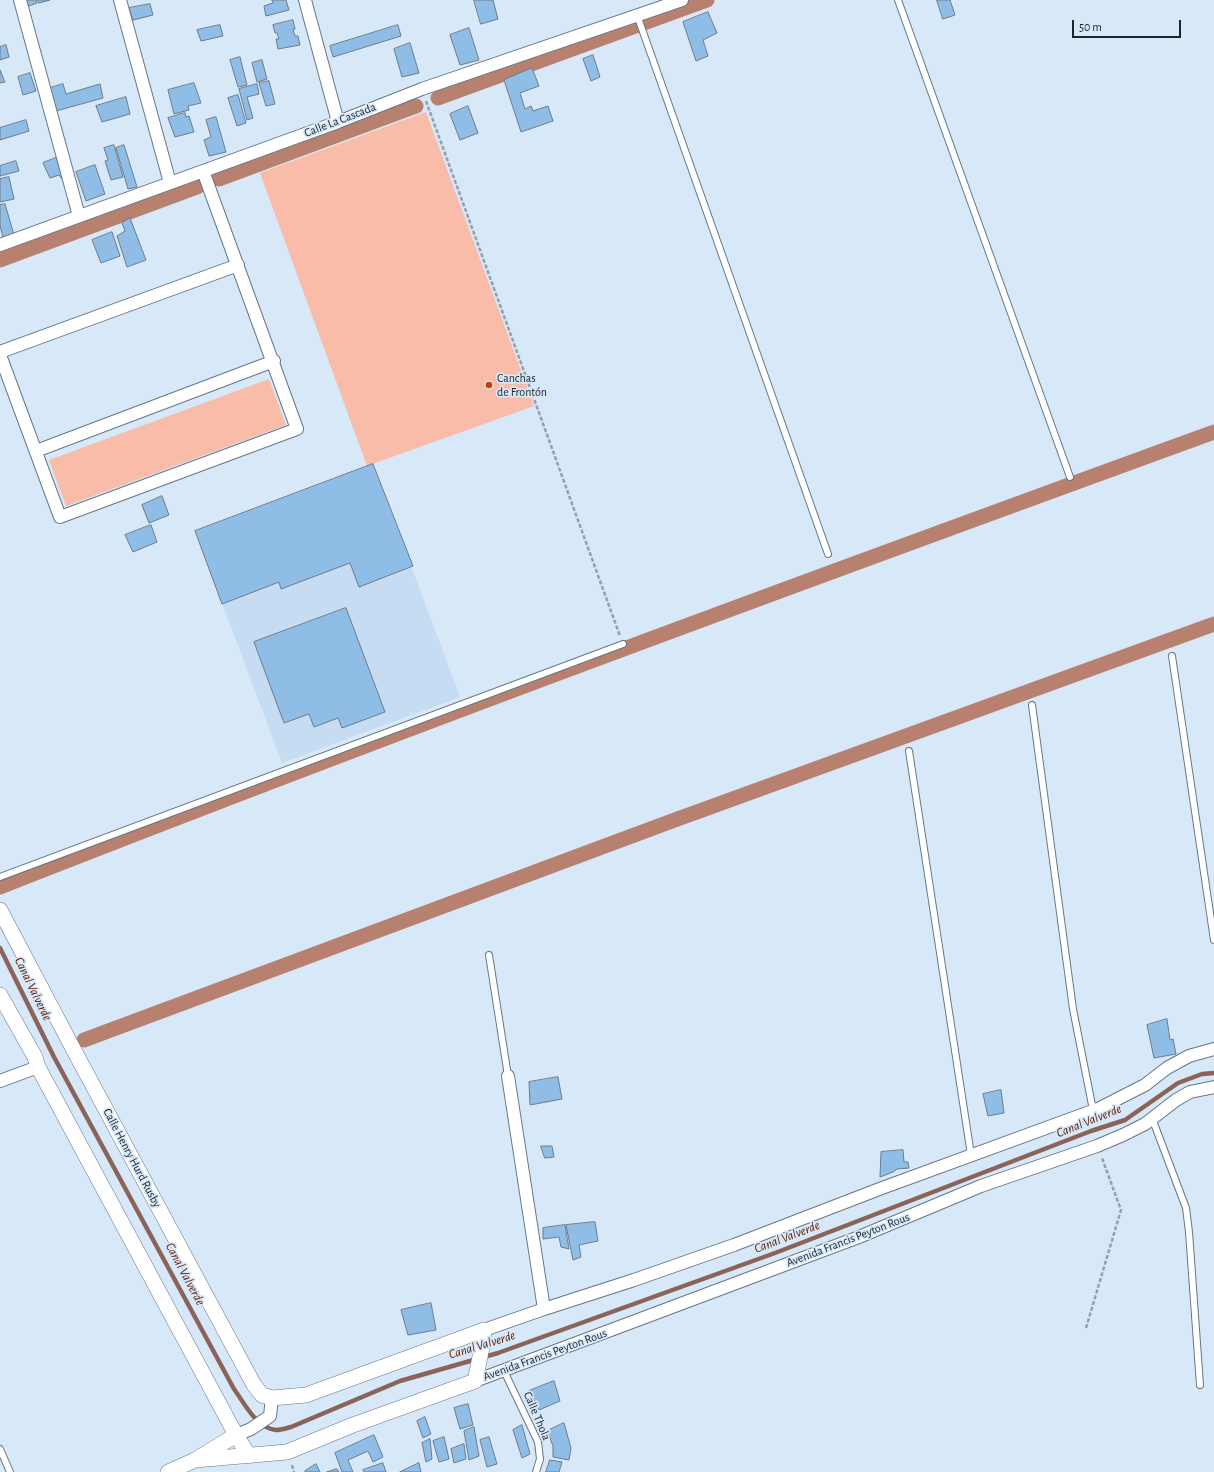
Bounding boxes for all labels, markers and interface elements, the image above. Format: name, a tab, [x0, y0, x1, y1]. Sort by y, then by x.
scale bar	[1074, 12, 1183, 38]
text: 50 m	[1079, 21, 1102, 33]
street label: Calle La Cascada	[302, 100, 378, 140]
place label: Canchas de Frontón	[497, 371, 547, 399]
marker: Canchas de Frontón	[484, 380, 494, 390]
water label: Canal Valverde	[11, 955, 55, 1023]
water label: Canal Valverde	[1054, 1101, 1124, 1141]
street label: Calle Henry Hurd Rusby	[100, 1106, 164, 1210]
street label: Avenida Francis Peyton Rous	[784, 1210, 912, 1270]
water label: Canal Valverde	[752, 1217, 822, 1257]
water label: Canal Valverde	[162, 1240, 208, 1308]
street label: Avenida Francis Peyton Rous	[481, 1326, 609, 1384]
water label: Canal Valverde	[447, 1327, 517, 1363]
street label: Calle Thola	[520, 1389, 554, 1443]

